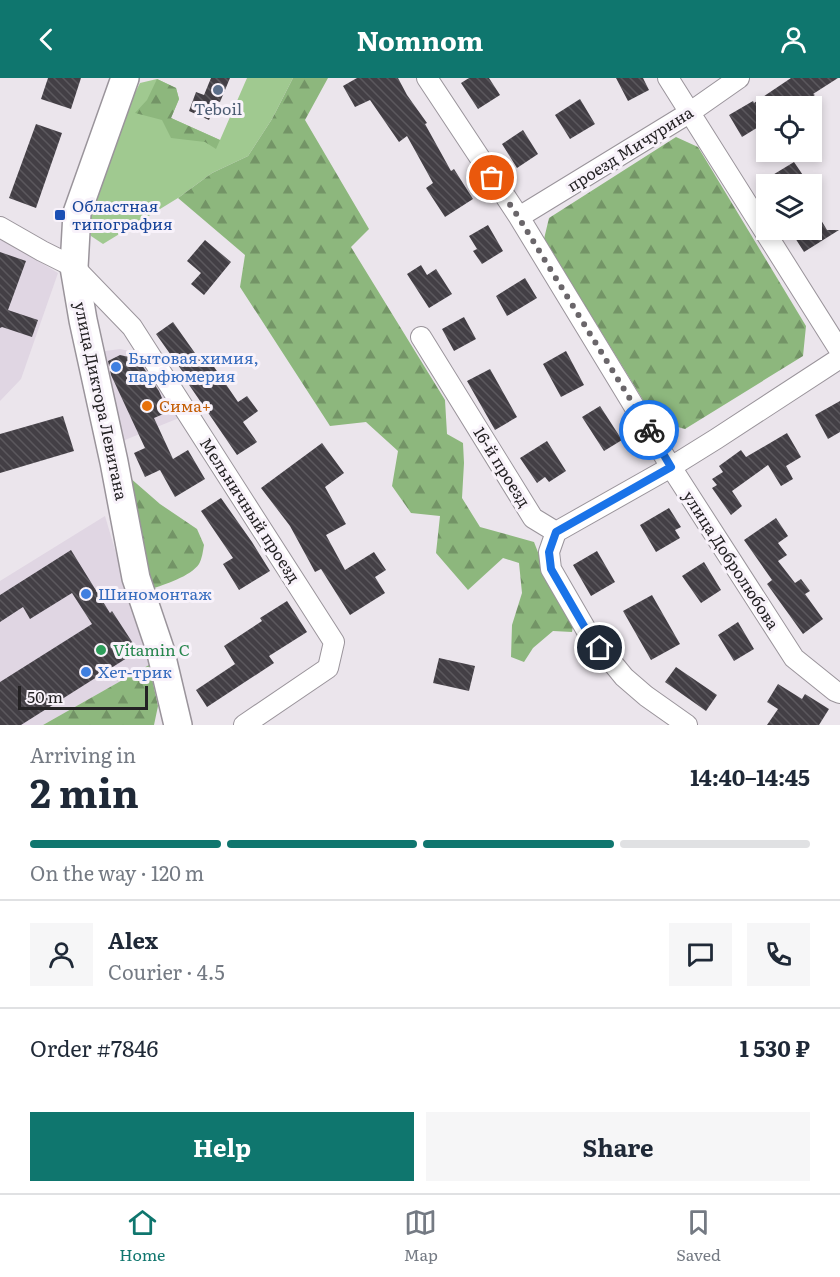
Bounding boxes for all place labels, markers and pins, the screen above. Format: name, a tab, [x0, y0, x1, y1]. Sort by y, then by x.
marker: Teboil	[211, 83, 225, 97]
place label: Teboil	[194, 96, 242, 120]
pin	[466, 152, 517, 203]
place label: Областная типография	[72, 193, 173, 235]
marker: Областная типография	[53, 208, 67, 222]
place label: Бытовая химия, парфюмерия	[128, 345, 259, 387]
marker: Бытовая химия, парфюмерия	[109, 360, 123, 374]
place label: Сима+	[159, 393, 211, 417]
marker: Сима+	[140, 399, 154, 413]
place label: Шиномонтаж	[98, 581, 212, 605]
marker: Шиномонтаж	[79, 587, 93, 601]
pin	[574, 622, 625, 673]
place label: Vitamin C	[113, 637, 190, 661]
marker: Vitamin C	[94, 643, 108, 657]
place label: Хет-трик	[98, 659, 172, 683]
marker: Хет-трик	[79, 665, 93, 679]

